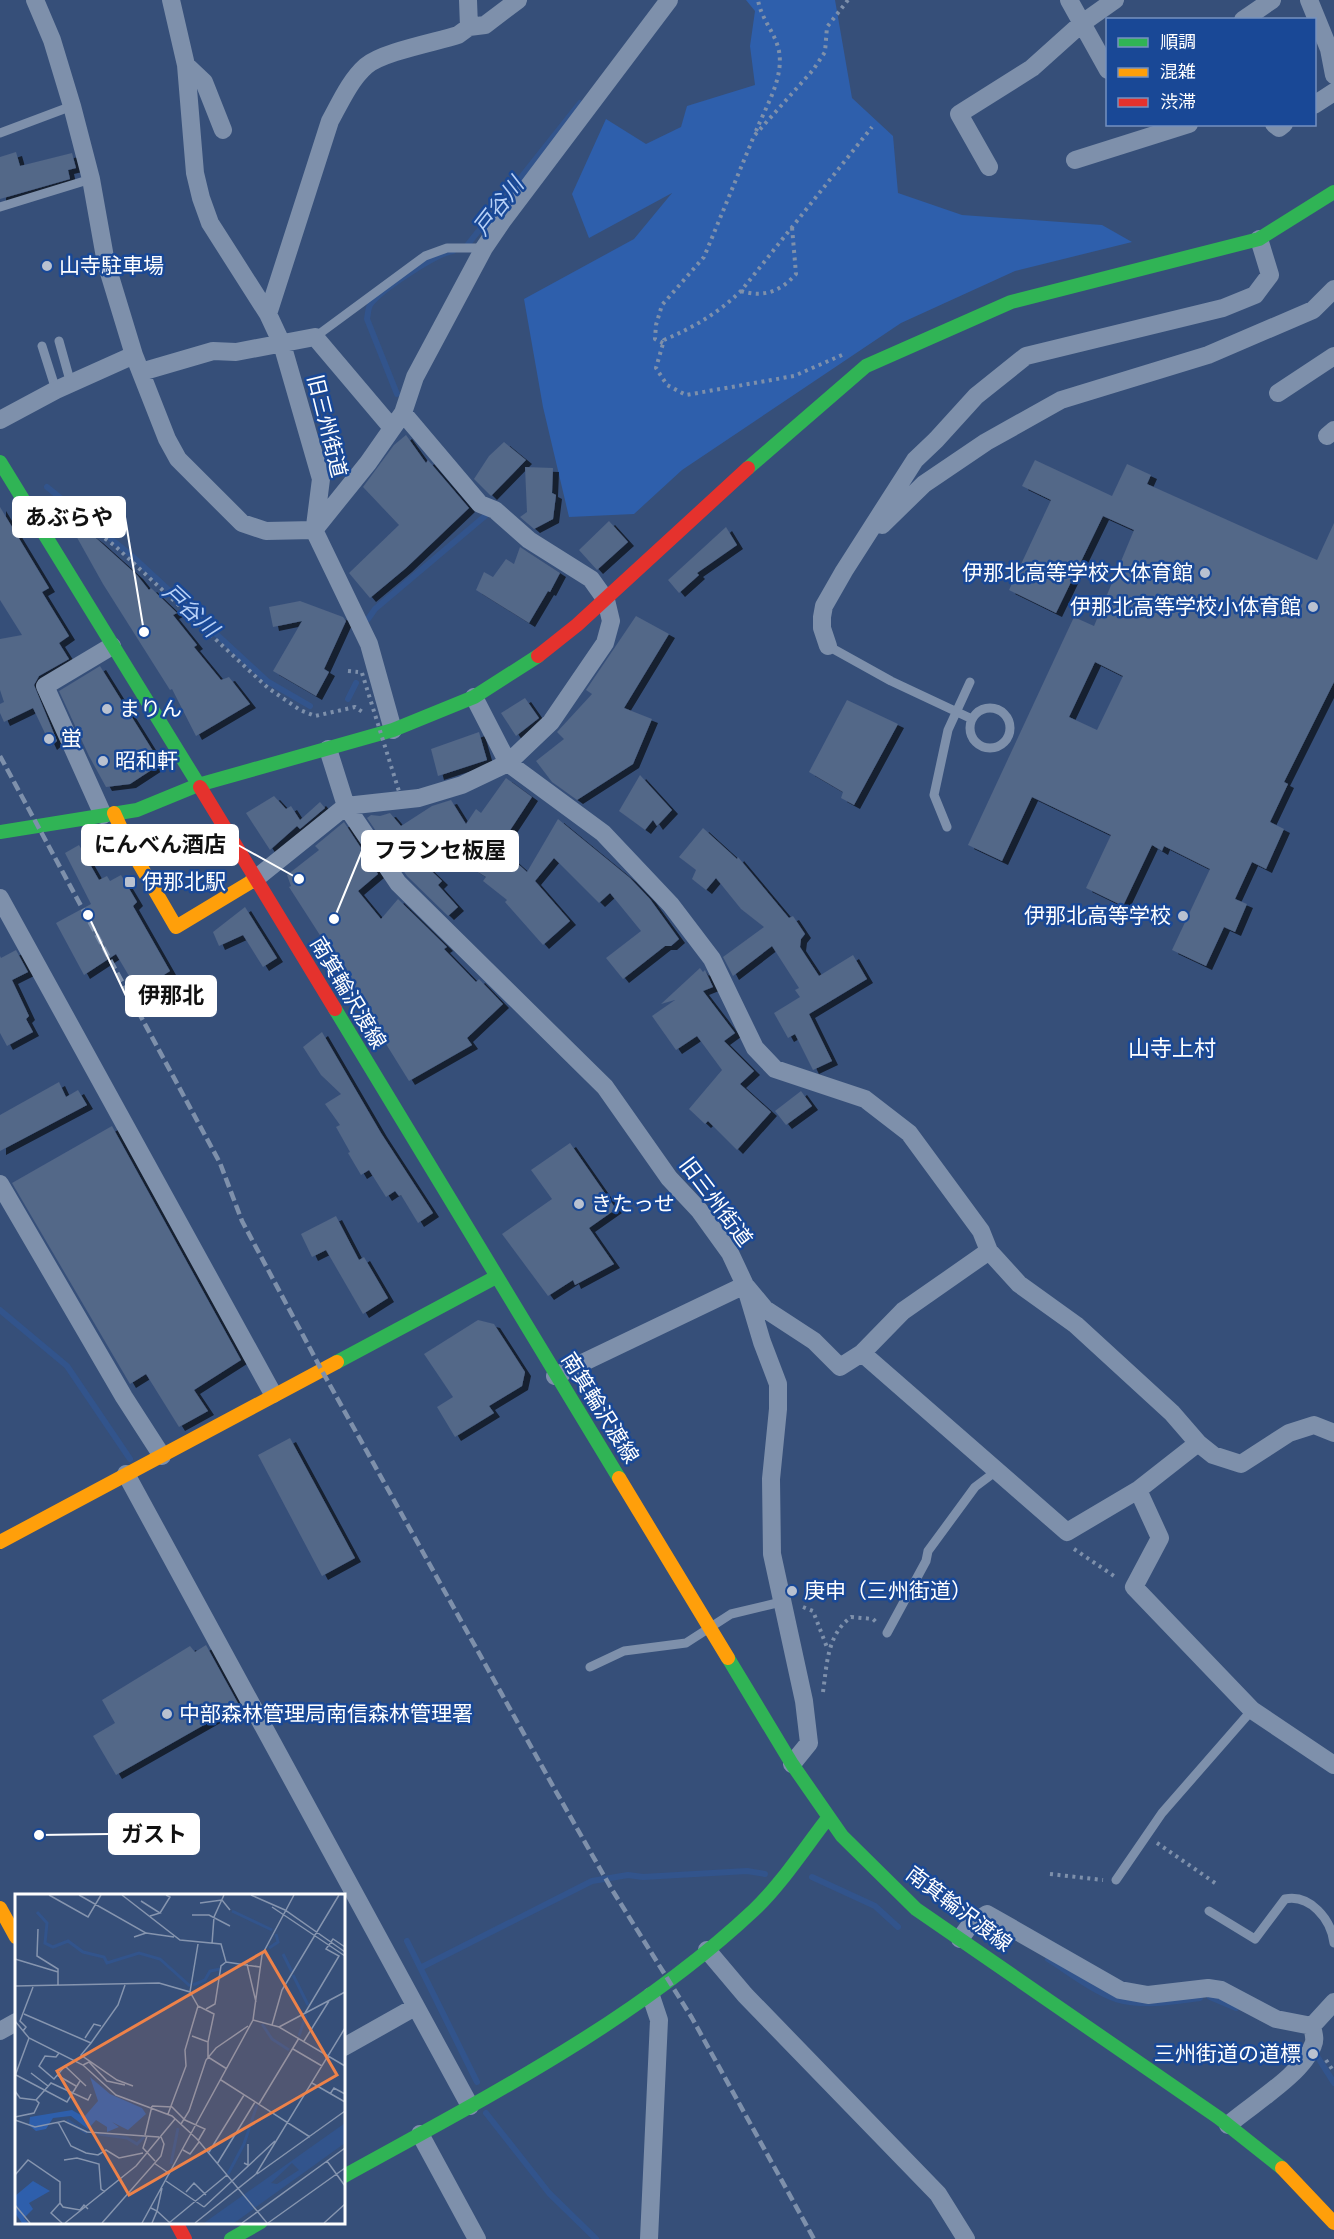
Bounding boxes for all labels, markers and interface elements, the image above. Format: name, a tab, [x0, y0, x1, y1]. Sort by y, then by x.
legend	[1106, 18, 1316, 126]
text: 順調	[1160, 30, 1196, 53]
text: 混雑	[1160, 60, 1196, 83]
text: 渋滞	[1160, 90, 1196, 113]
water label: 戸谷川	[467, 170, 531, 241]
place label: 山寺駐車場	[59, 252, 164, 279]
marker: 山寺駐車場	[40, 259, 54, 273]
street label: 旧三州街道	[302, 372, 353, 480]
callout: あぶらや	[13, 497, 125, 537]
text: あぶらや	[25, 503, 113, 531]
place label: 伊那北高等学校大体育館	[962, 559, 1193, 586]
marker: 伊那北高等学校大体育館	[1198, 566, 1212, 580]
water label: 戸谷川	[157, 577, 226, 644]
place label: 伊那北高等学校小体育館	[1070, 593, 1301, 620]
marker: 伊那北高等学校小体育館	[1306, 600, 1320, 614]
place label: まりん	[119, 695, 182, 722]
marker: まりん	[100, 702, 114, 716]
place label: 蛍	[61, 725, 82, 752]
marker: 蛍	[42, 732, 56, 746]
place label: 昭和軒	[115, 747, 178, 774]
marker: 昭和軒	[96, 754, 110, 768]
callout: にんべん酒店	[82, 825, 238, 865]
text: にんべん酒店	[94, 830, 226, 858]
callout: フランセ板屋	[362, 831, 518, 871]
text: フランセ板屋	[374, 836, 506, 864]
place label: 伊那北駅	[142, 868, 226, 895]
marker: 伊那北駅	[123, 875, 137, 889]
place label: 伊那北高等学校	[1024, 902, 1171, 929]
marker: 伊那北高等学校	[1176, 909, 1190, 923]
street label: 南箕輪沢渡線	[304, 932, 392, 1054]
callout: 伊那北	[126, 976, 216, 1016]
text: 伊那北	[138, 981, 204, 1009]
district label: 山寺上村	[1128, 1034, 1216, 1062]
street label: 旧三州街道	[674, 1152, 759, 1252]
place label: きたっせ	[591, 1190, 675, 1217]
marker: きたっせ	[572, 1197, 586, 1211]
street label: 南箕輪沢渡線	[556, 1347, 645, 1468]
place label: 庚申（三州街道）	[804, 1577, 972, 1604]
marker: 庚申（三州街道）	[785, 1584, 799, 1598]
place label: 中部森林管理局南信森林管理署	[179, 1700, 473, 1727]
marker: 中部森林管理局南信森林管理署	[160, 1707, 174, 1721]
callout: ガスト	[109, 1814, 199, 1854]
text: ガスト	[121, 1820, 187, 1848]
street label: 南箕輪沢渡線	[901, 1860, 1018, 1957]
inset map	[15, 1894, 345, 2224]
place label: 三州街道の道標	[1154, 2040, 1301, 2067]
marker: 三州街道の道標	[1306, 2047, 1320, 2061]

